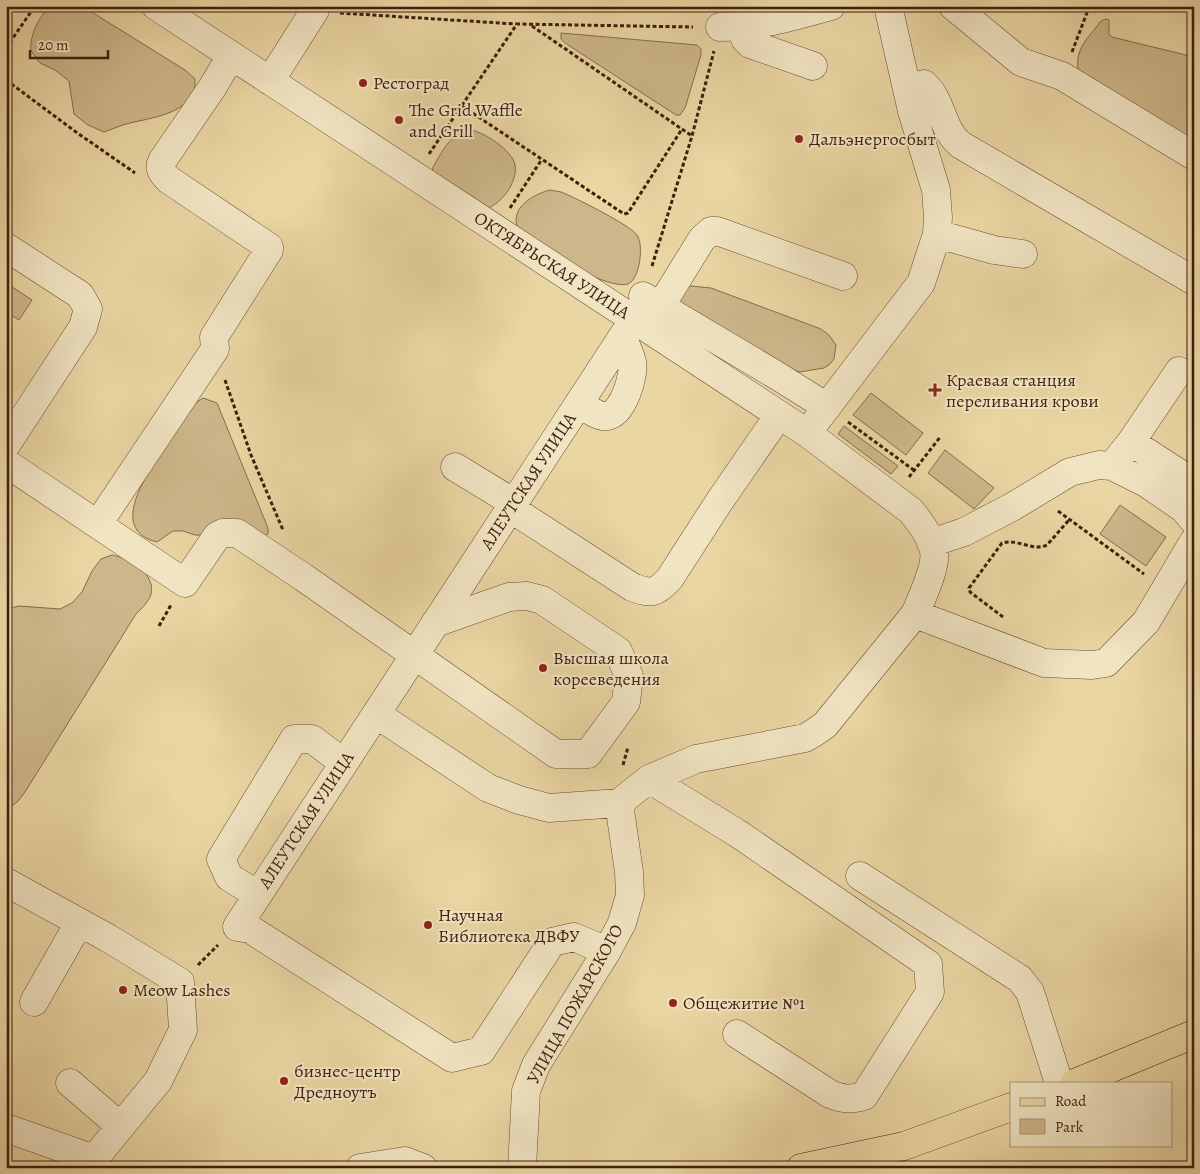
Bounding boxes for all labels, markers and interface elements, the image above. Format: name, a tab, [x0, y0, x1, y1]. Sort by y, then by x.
scale bar	[30, 28, 108, 60]
text: 20 m	[38, 35, 69, 55]
place label: Рестоград	[373, 71, 449, 95]
marker: Рестоград	[357, 77, 369, 89]
place label: The Grid Waffle and Grill	[409, 98, 523, 143]
marker: The Grid Waffle and Grill	[393, 114, 405, 126]
place label: Дальэнергосбыт	[809, 127, 936, 151]
marker: Дальэнергосбыт	[793, 133, 805, 145]
street label: ОКТЯБРЬСКАЯ УЛИЦА	[469, 206, 635, 325]
place label: Краевая станция переливания крови	[946, 368, 1099, 413]
marker: Краевая станция переливания крови	[928, 383, 942, 397]
street label: АЛЕУТСКАЯ УЛИЦА	[474, 407, 582, 555]
place label: Высшая школа корееведения	[553, 646, 669, 691]
marker: Высшая школа корееведения	[537, 662, 549, 674]
street label: АЛЕУТСКАЯ УЛИЦА	[252, 746, 360, 894]
place label: Научная Библиотека ДВФУ	[438, 903, 580, 948]
marker: Научная Библиотека ДВФУ	[422, 919, 434, 931]
street label: УЛИЦА ПОЖАРСКОГО	[521, 920, 629, 1088]
place label: Meow Lashes	[133, 978, 231, 1002]
marker: Meow Lashes	[117, 984, 129, 996]
place label: Общежитие №1	[683, 991, 805, 1015]
marker: Общежитие №1	[667, 997, 679, 1009]
place label: бизнес-центр Дредноутъ	[294, 1059, 401, 1104]
marker: бизнес-центр Дредноутъ	[278, 1075, 290, 1087]
legend	[1010, 1082, 1172, 1146]
text: Road	[1055, 1091, 1087, 1111]
text: Park	[1055, 1117, 1084, 1137]

